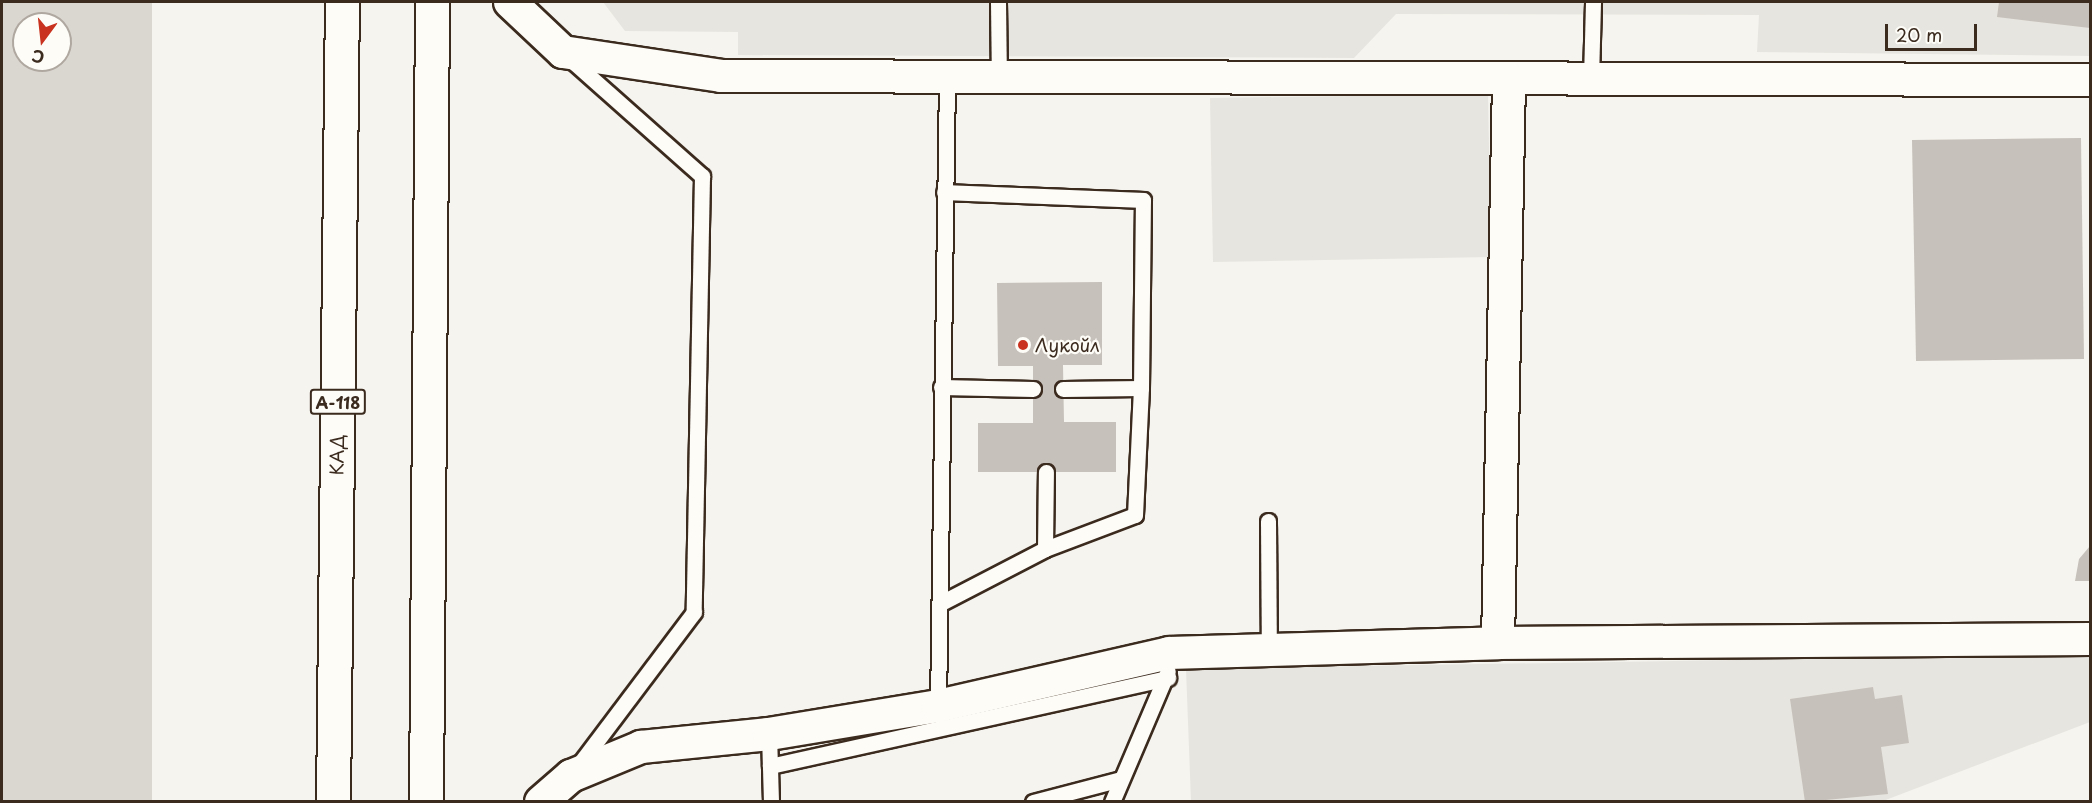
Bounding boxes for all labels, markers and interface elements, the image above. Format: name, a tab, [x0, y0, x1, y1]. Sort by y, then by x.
north arrow	[12, 12, 72, 72]
scale bar	[1888, 12, 1980, 50]
text: 20 m	[1896, 21, 1942, 48]
text: С	[29, 44, 47, 71]
place label: Лукойл	[1035, 334, 1100, 356]
marker: Лукойл	[1016, 338, 1030, 352]
road number: А-118	[310, 389, 366, 415]
street label: КАД	[326, 434, 348, 476]

